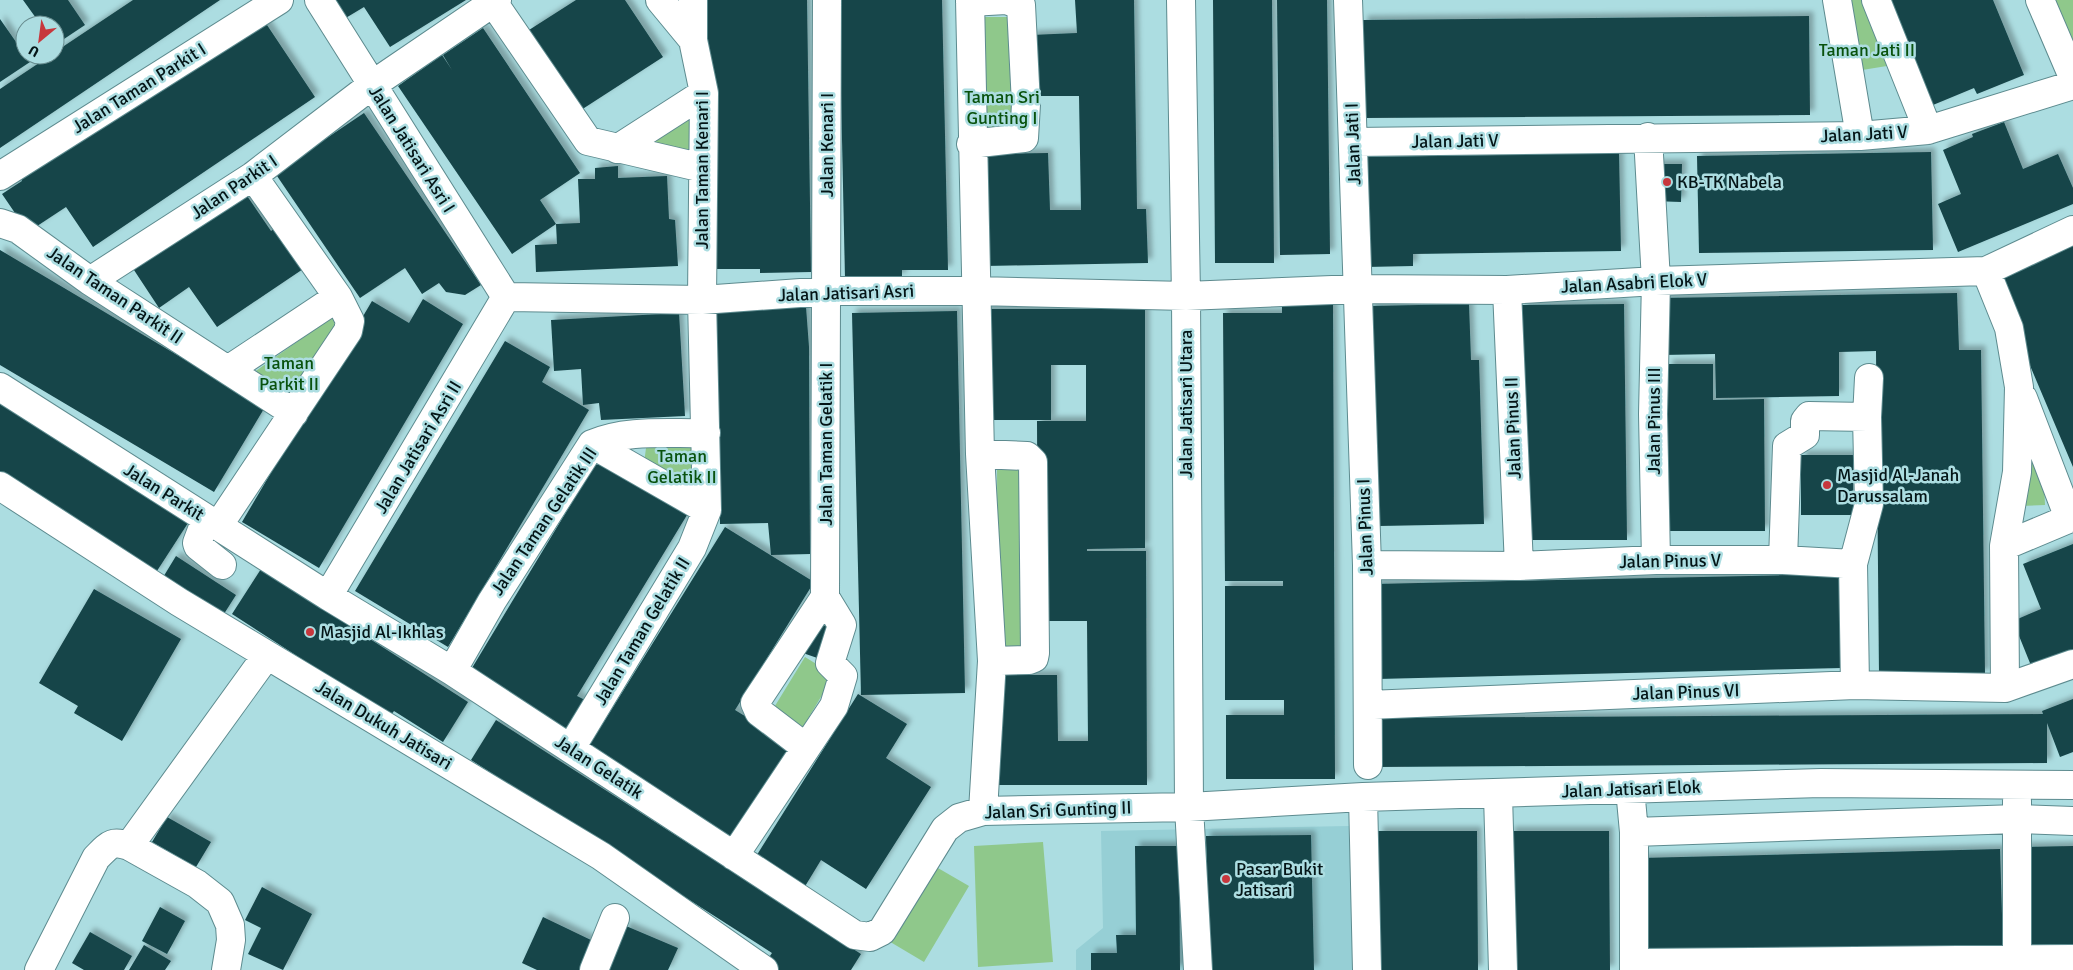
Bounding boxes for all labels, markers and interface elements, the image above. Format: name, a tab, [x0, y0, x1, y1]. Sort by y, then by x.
north arrow	[15, 15, 65, 65]
street label: Jalan Taman Parkit I	[68, 38, 210, 138]
park label: Taman Jati II	[1819, 39, 1915, 61]
text: U	[26, 41, 42, 61]
street label: Jalan Jatisari Asri I	[364, 81, 460, 217]
park label: Taman Sri Gunting I	[964, 86, 1040, 129]
street label: Jalan Taman Kenari I	[691, 91, 713, 249]
street label: Jalan Kenari I	[816, 93, 838, 197]
street label: Jalan Jati I	[1341, 103, 1365, 185]
street label: Jalan Jati V	[1820, 121, 1909, 147]
street label: Jalan Jati V	[1411, 129, 1499, 153]
street label: Jalan Parkit I	[186, 150, 282, 224]
place label: KB-TK Nabela	[1677, 171, 1782, 193]
marker: KB-TK Nabela	[1661, 176, 1673, 188]
street label: Jalan Taman Parkit II	[43, 241, 187, 349]
street label: Jalan Asabri Elok V	[1560, 268, 1708, 298]
street label: Jalan Jatisari Asri	[778, 280, 914, 306]
street label: Jalan Jatisari Utara	[1175, 330, 1197, 478]
park label: Taman Parkit II	[259, 352, 319, 395]
street label: Jalan Taman Gelatik I	[815, 362, 837, 526]
street label: Jalan Pinus III	[1643, 367, 1665, 475]
street label: Jalan Jatisari Asri II	[370, 377, 466, 517]
street label: Jalan Pinus II	[1500, 377, 1526, 479]
street label: Jalan Taman Gelatik III	[486, 443, 602, 599]
park label: Taman Gelatik II	[647, 445, 717, 488]
street label: Jalan Parkit	[120, 459, 208, 525]
place label: Masjid Al-Janah Darussalam	[1837, 464, 1959, 507]
street label: Jalan Pinus I	[1352, 478, 1378, 576]
marker: Masjid Al-Janah Darussalam	[1821, 479, 1833, 491]
street label: Jalan Pinus V	[1619, 549, 1722, 573]
street label: Jalan Taman Gelatik II	[589, 553, 695, 709]
place label: Masjid Al-Ikhlas	[320, 621, 444, 643]
marker: Masjid Al-Ikhlas	[304, 626, 316, 638]
street label: Jalan Dukuh Jatisari	[312, 676, 456, 774]
street label: Jalan Pinus VI	[1632, 679, 1740, 705]
street label: Jalan Gelatik	[551, 731, 647, 803]
street label: Jalan Jatisari Elok	[1561, 776, 1701, 802]
street label: Jalan Sri Gunting II	[984, 796, 1132, 824]
place label: Pasar Bukit Jatisari	[1236, 858, 1323, 901]
marker: Pasar Bukit Jatisari	[1220, 873, 1232, 885]

